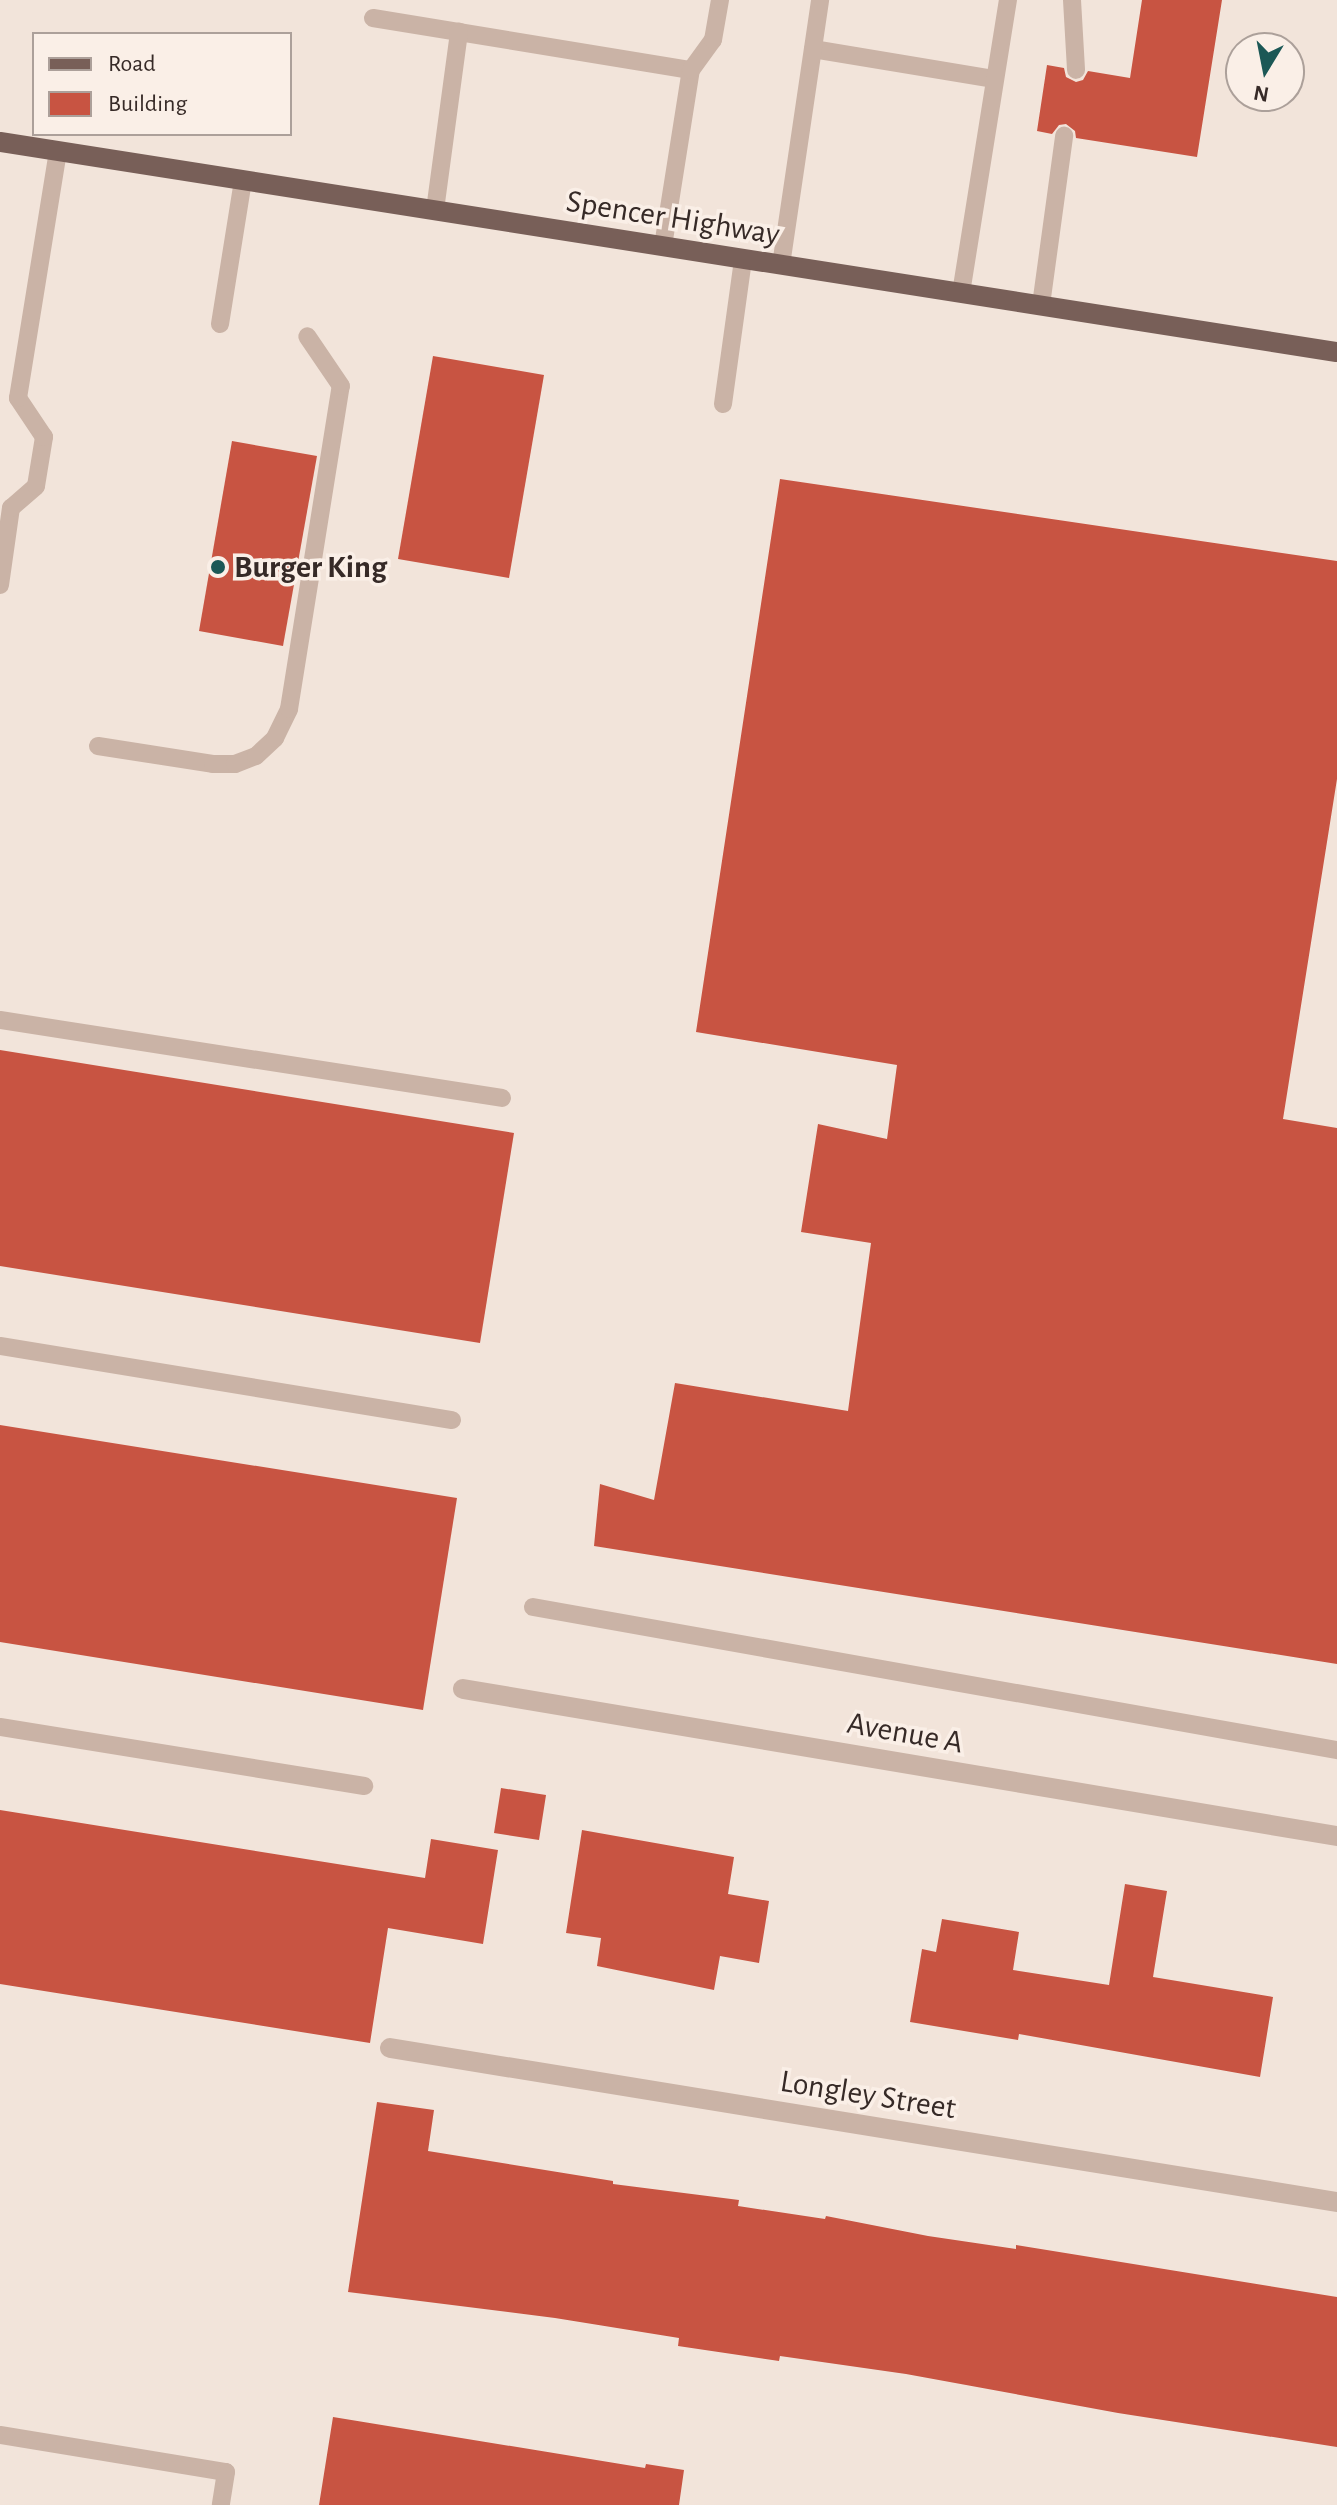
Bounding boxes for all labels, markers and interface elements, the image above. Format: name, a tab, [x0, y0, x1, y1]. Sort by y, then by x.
legend	[32, 32, 292, 136]
north arrow	[1225, 32, 1305, 112]
text: Road	[108, 52, 156, 76]
text: N	[1252, 82, 1271, 106]
text: Building	[108, 92, 187, 116]
street label: Spencer Highway	[563, 182, 783, 254]
place label: Burger King	[234, 548, 387, 586]
marker: Burger King	[209, 558, 227, 576]
street label: Avenue A	[844, 1704, 966, 1762]
street label: Longley Street	[777, 2062, 959, 2128]

